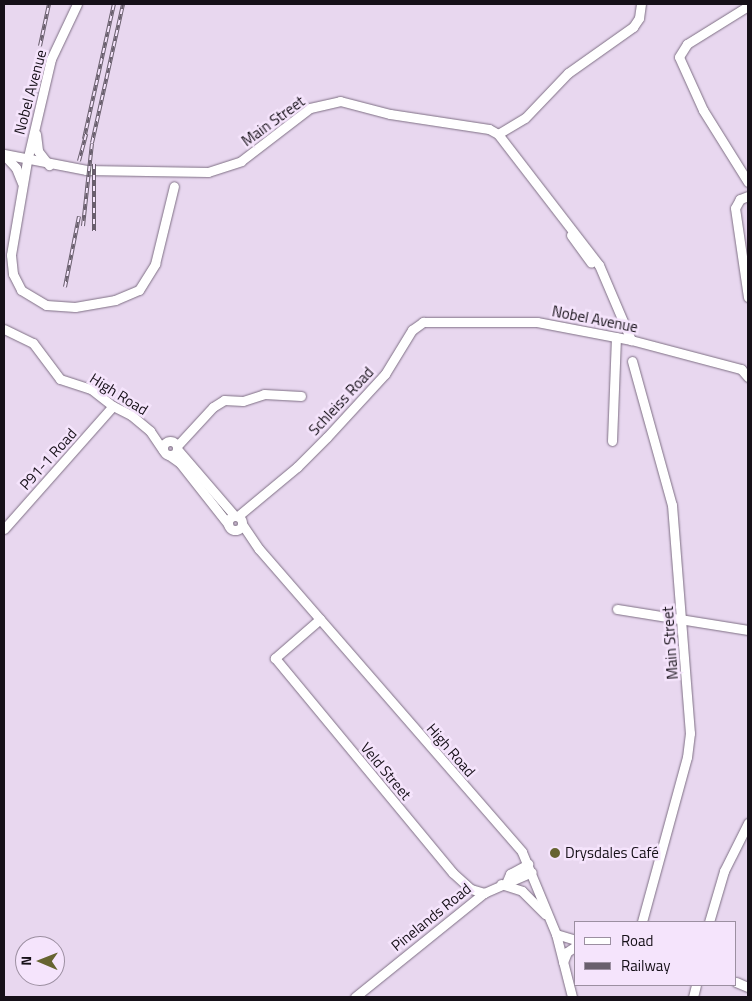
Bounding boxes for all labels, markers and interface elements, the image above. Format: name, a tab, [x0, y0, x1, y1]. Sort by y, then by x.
street label: Nobel Avenue	[10, 48, 50, 136]
street label: Main Street	[238, 92, 308, 150]
street label: Nobel Avenue	[551, 302, 639, 336]
street label: Schleiss Road	[305, 363, 377, 439]
street label: High Road	[87, 369, 151, 419]
street label: P91-1 Road	[16, 425, 80, 493]
street label: Main Street	[658, 606, 682, 680]
street label: High Road	[423, 720, 479, 780]
street label: Veld Street	[357, 739, 415, 803]
place label: Drysdales Café	[565, 844, 659, 862]
marker: Drysdales Café	[549, 847, 561, 859]
street label: Pinelands Road	[387, 879, 475, 955]
legend	[574, 921, 737, 986]
text: Road	[621, 929, 653, 952]
north arrow	[15, 936, 65, 986]
text: Railway	[621, 954, 671, 977]
text: N	[15, 956, 36, 966]

